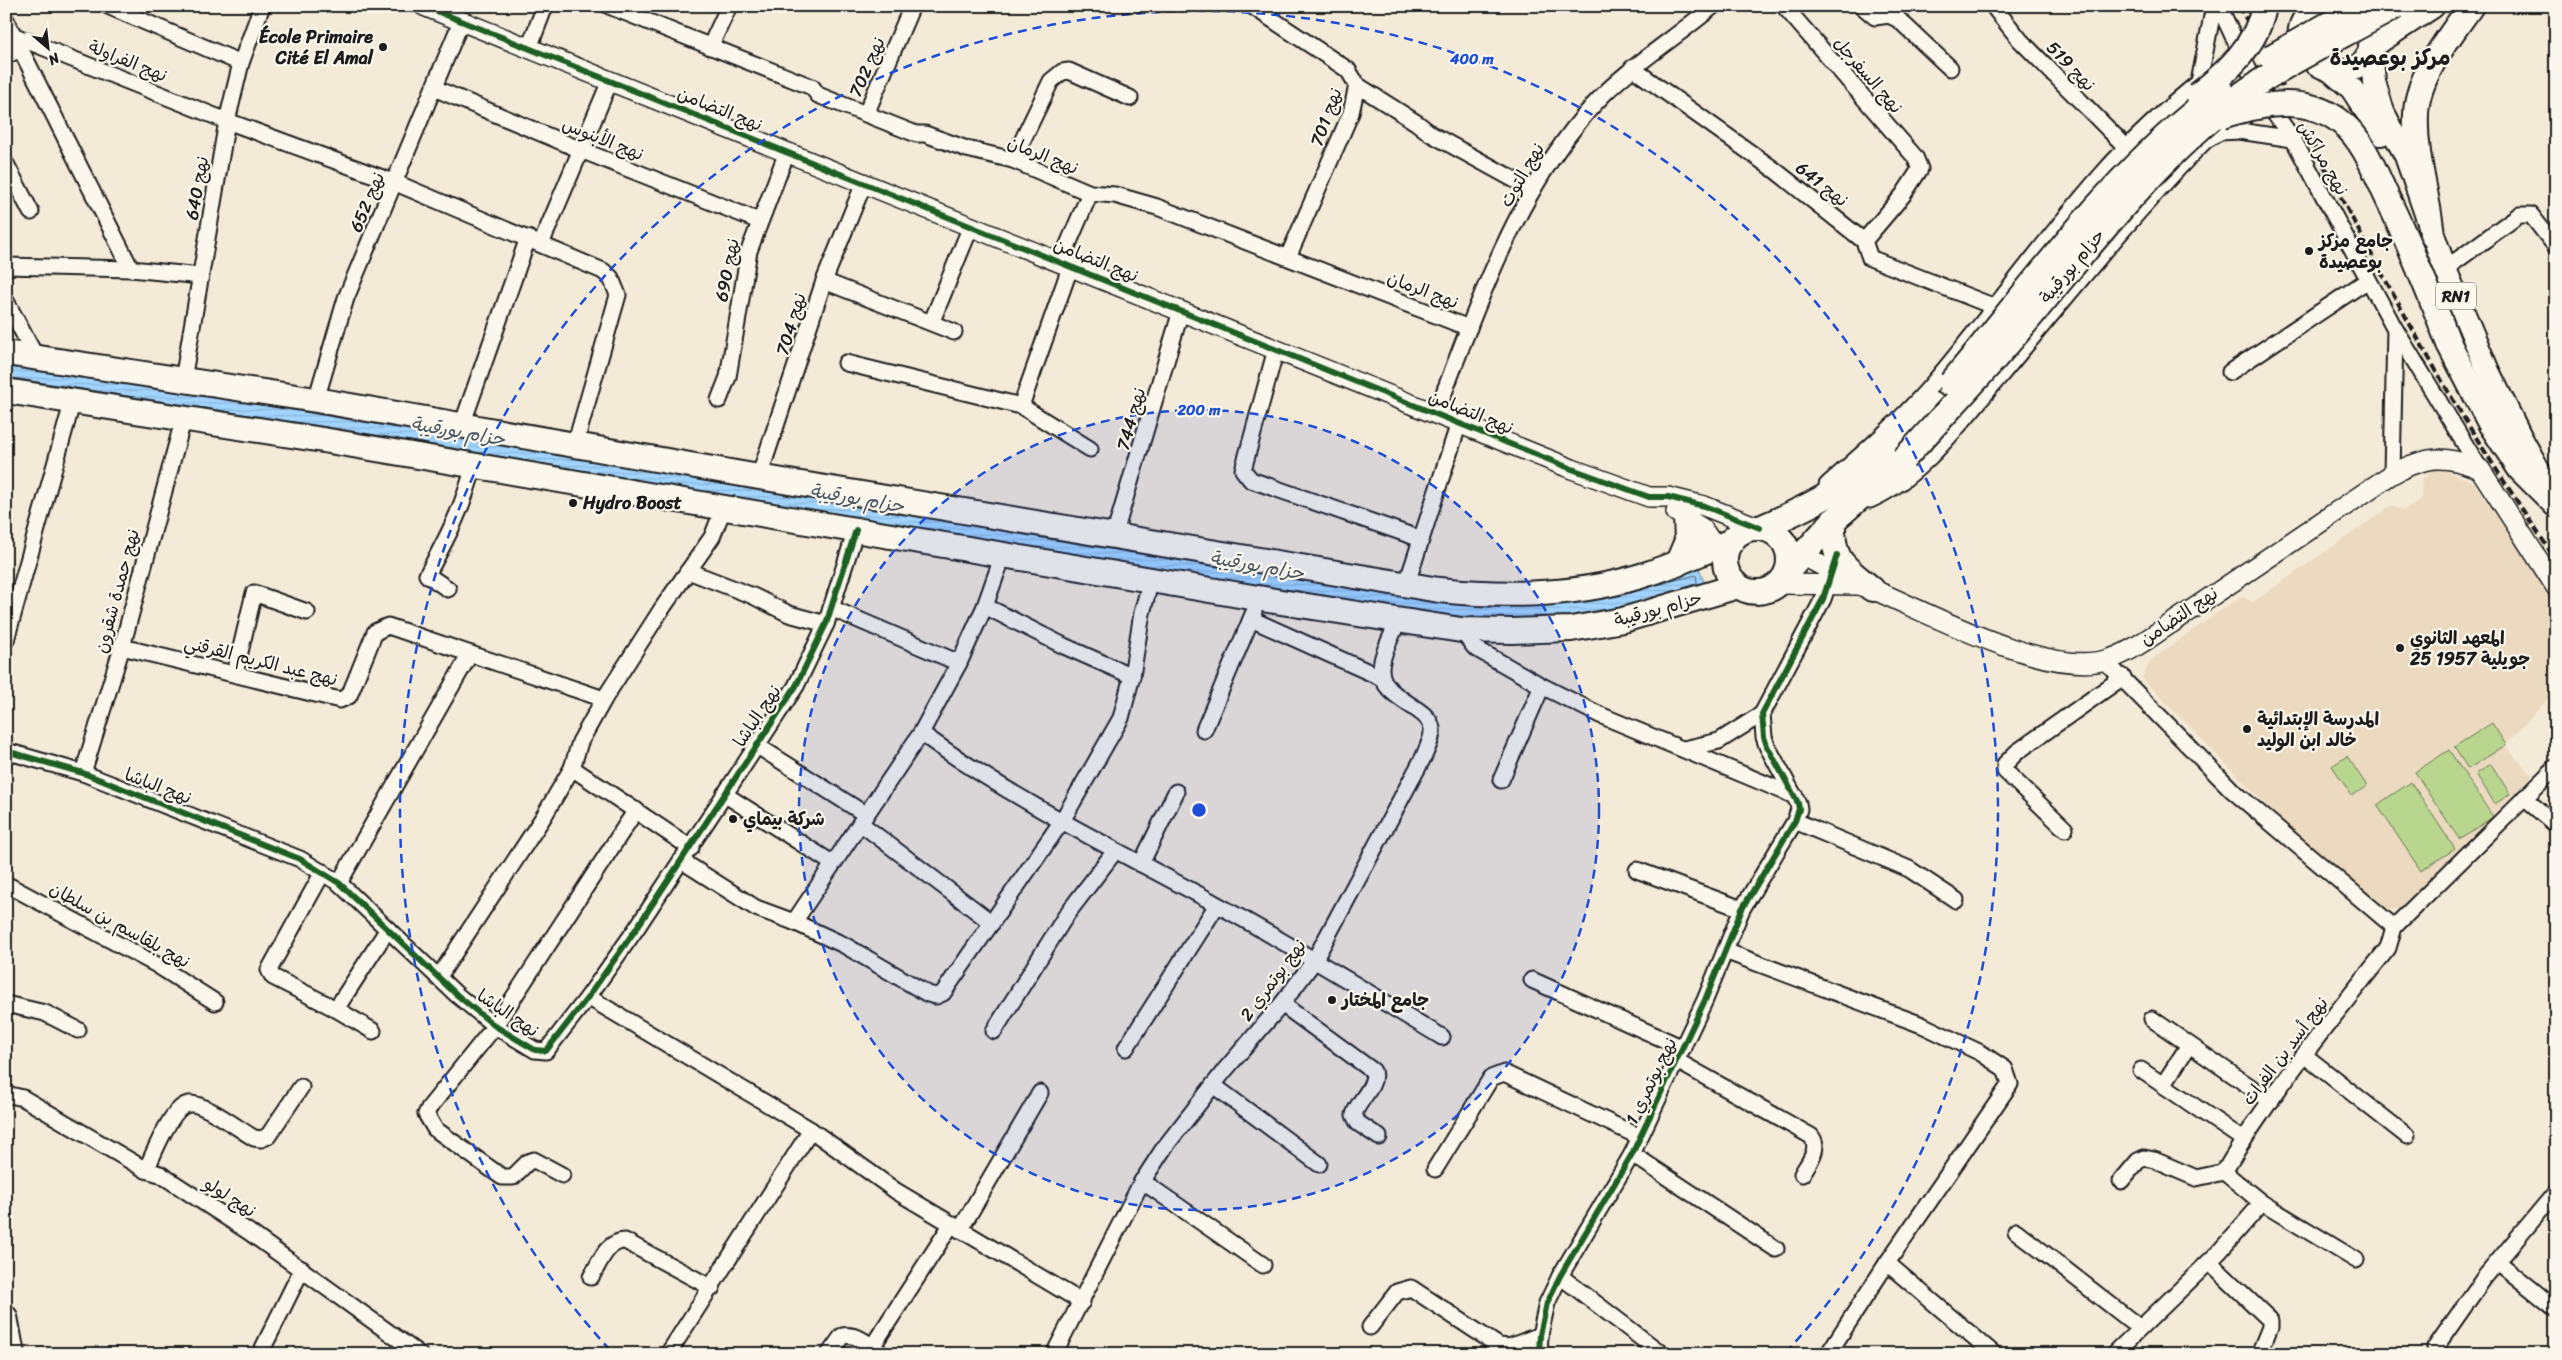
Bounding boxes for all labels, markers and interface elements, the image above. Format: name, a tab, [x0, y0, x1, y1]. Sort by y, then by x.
place label: École Primaire Cité El Amal	[259, 21, 374, 74]
north arrow	[22, 22, 72, 72]
street label: نهج السفرجل	[1825, 29, 1911, 121]
street label: نهج الفراولة	[84, 31, 172, 91]
street label: نهج 702	[839, 31, 895, 103]
street label: نهج 519	[2038, 33, 2104, 99]
district label: مركز بوعصيدة	[2330, 38, 2450, 77]
marker: École Primaire Cité El Amal	[377, 41, 389, 53]
text: N	[43, 45, 65, 72]
text: 400 m	[1449, 46, 1494, 72]
street label: نهج التضامن	[673, 77, 767, 141]
street label: نهج 701	[1301, 83, 1351, 151]
street label: نهج الأبنوس	[557, 108, 649, 170]
street label: نهج مراكش	[2289, 114, 2357, 202]
street label: نهج الرمان	[1003, 126, 1083, 184]
street label: نهج التوت	[1491, 136, 1553, 214]
street label: نهج 641	[1788, 153, 1856, 215]
street label: نهج 640	[176, 154, 218, 222]
street label: نهج 652	[340, 167, 394, 237]
street label: حزام بورقيبة	[2031, 221, 2113, 311]
place label: جامع مركز بوعصيدة	[2317, 225, 2393, 278]
street label: نهج التضامن	[1049, 228, 1143, 292]
street label: نهج 690	[705, 235, 749, 305]
marker: جامع مركز بوعصيدة	[2303, 245, 2315, 257]
street label: نهج الرمان	[1383, 262, 1463, 318]
road number: RN1	[2436, 282, 2476, 310]
street label: نهج 704	[766, 289, 816, 359]
street label: نهج التضامن	[1424, 380, 1518, 444]
street label: نهج 744	[1107, 384, 1155, 454]
text: 200 m	[1176, 397, 1221, 423]
water label: حزام بورقيبة	[408, 406, 509, 456]
water label: حزام بورقيبة	[807, 473, 908, 523]
place label: Hydro Boost	[582, 487, 682, 519]
marker: Hydro Boost	[567, 497, 579, 509]
street label: نهج حمدة شقرون	[85, 525, 149, 657]
water label: حزام بورقيبة	[1207, 540, 1308, 590]
street label: نهج التضامن	[2133, 578, 2225, 654]
street label: حزام بورقيبة	[1610, 582, 1706, 636]
place label: المعهد الثانوي 25 جويلية 1957	[2409, 622, 2530, 675]
street label: نهج عبد الكريم القرقني	[181, 626, 341, 696]
marker: المعهد الثانوي 25 جويلية 1957	[2394, 642, 2406, 654]
street label: نهج الباشا	[724, 678, 790, 754]
place label: المدرسة الإبتدائية خالد ابن الوليد	[2257, 703, 2379, 756]
marker: المدرسة الإبتدائية خالد ابن الوليد	[2241, 723, 2253, 735]
street label: نهج الباشا	[120, 759, 196, 813]
centre of rings	[1190, 801, 1208, 819]
place label: شركة بيماي	[743, 803, 825, 835]
marker: شركة بيماي	[727, 813, 739, 825]
street label: نهج بلقاسم بن سلطان	[43, 873, 197, 977]
street label: نهج بوتمري 2	[1231, 932, 1315, 1028]
street label: نهج الباشا	[470, 980, 546, 1046]
place label: جامع المختار	[1340, 984, 1429, 1016]
street label: نهج أسد بن الفرات	[2233, 990, 2337, 1112]
marker: جامع المختار	[1326, 994, 1338, 1006]
street label: نهج بوتمري 1	[1616, 1032, 1686, 1130]
street label: نهج لولو	[196, 1167, 263, 1226]

